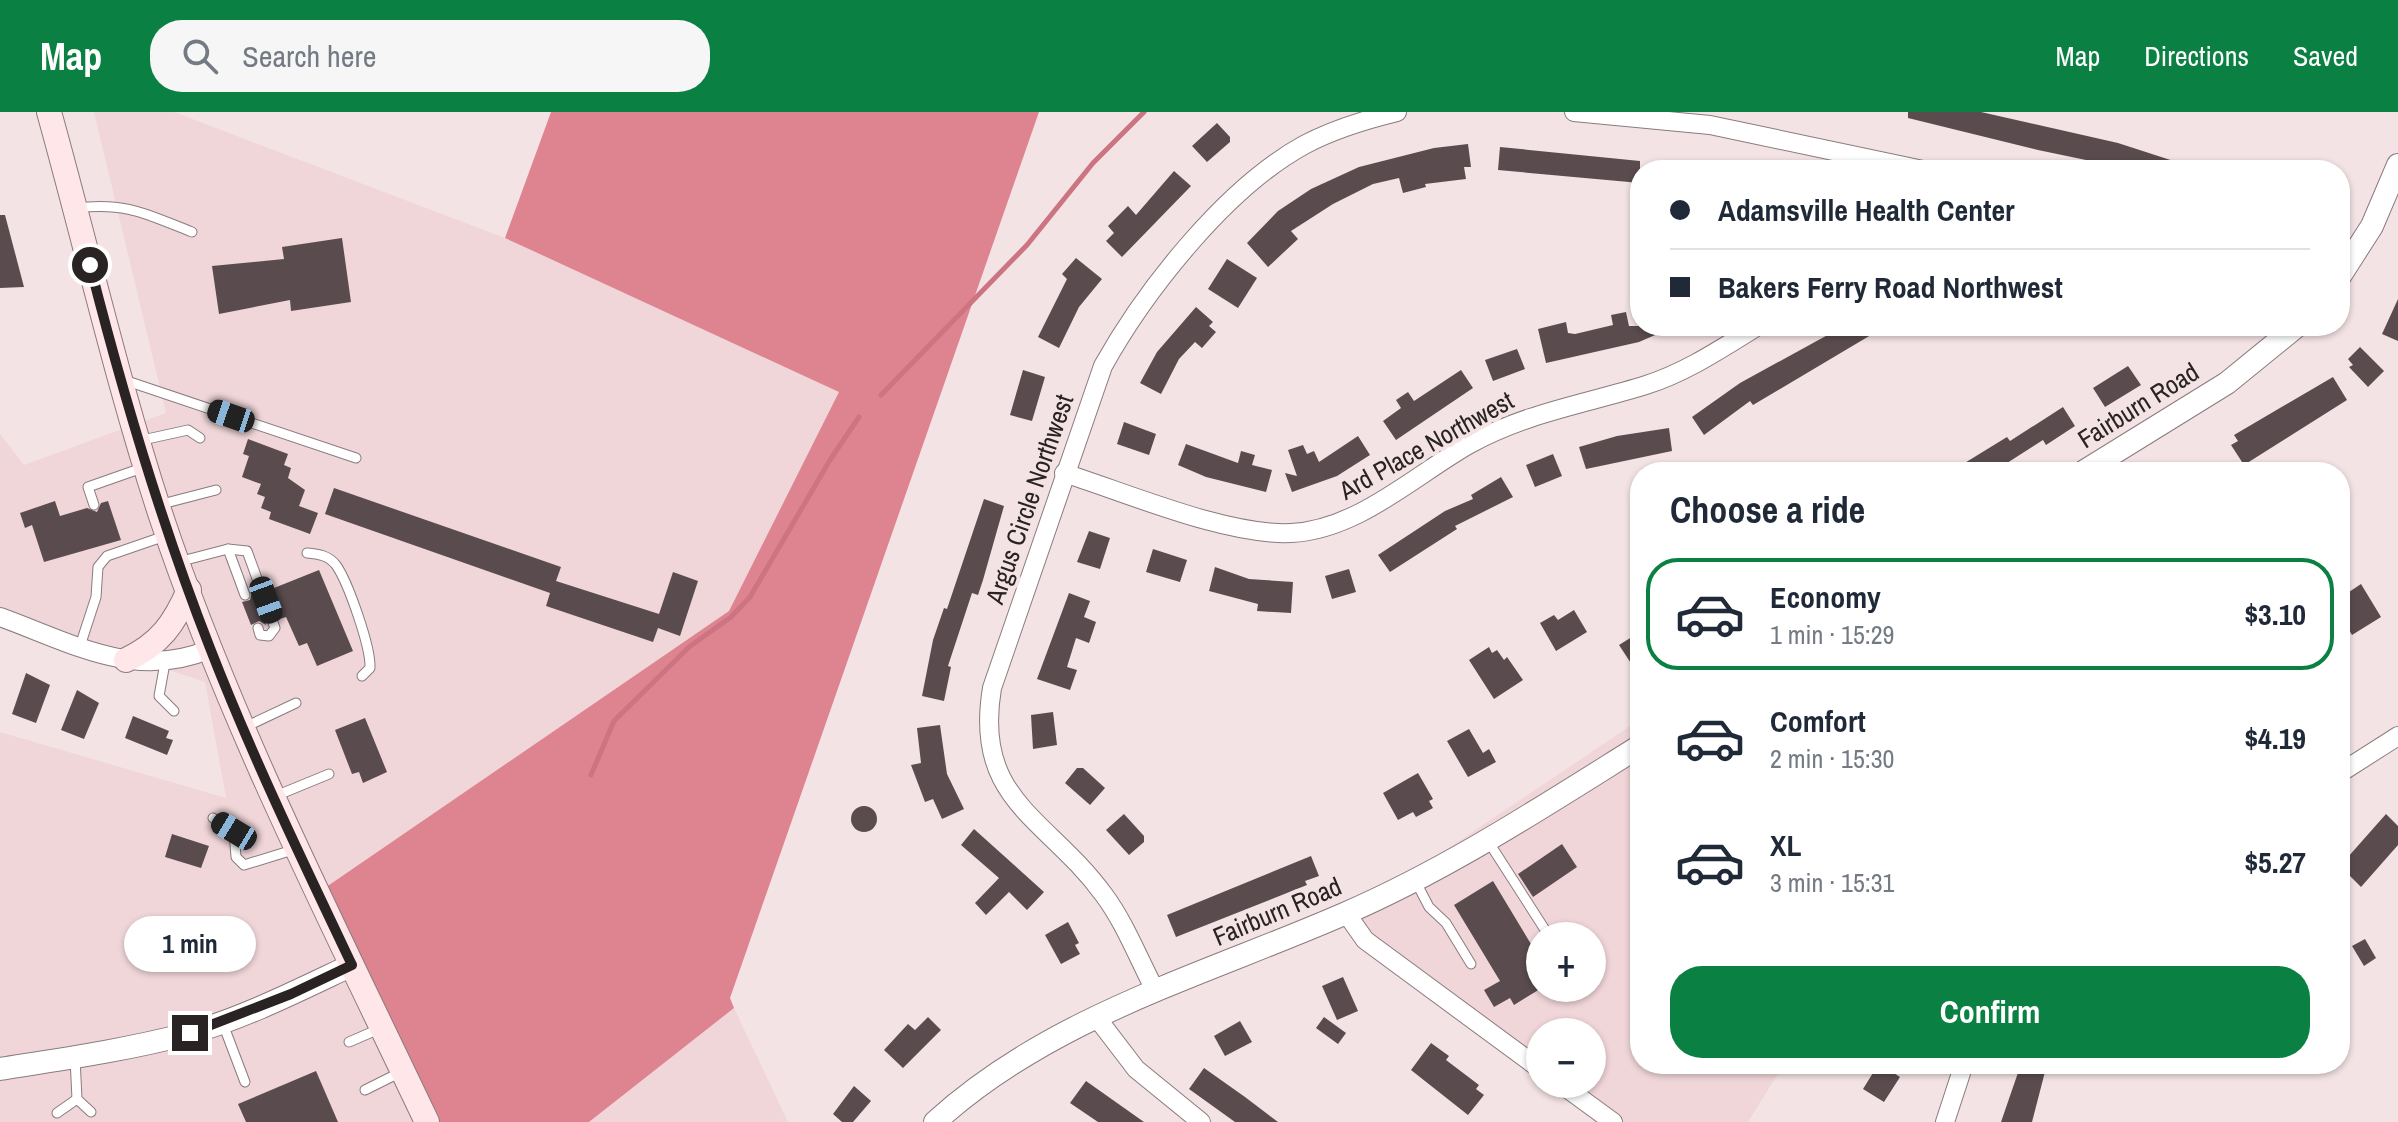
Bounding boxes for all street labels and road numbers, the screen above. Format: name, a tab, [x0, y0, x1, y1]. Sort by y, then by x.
street label: Fairburn Road	[2071, 354, 2205, 456]
street label: Ard Place Northwest	[1332, 383, 1520, 508]
street label: Argus Circle Northwest	[976, 390, 1081, 609]
street label: Fairburn Road	[1207, 868, 1347, 954]

